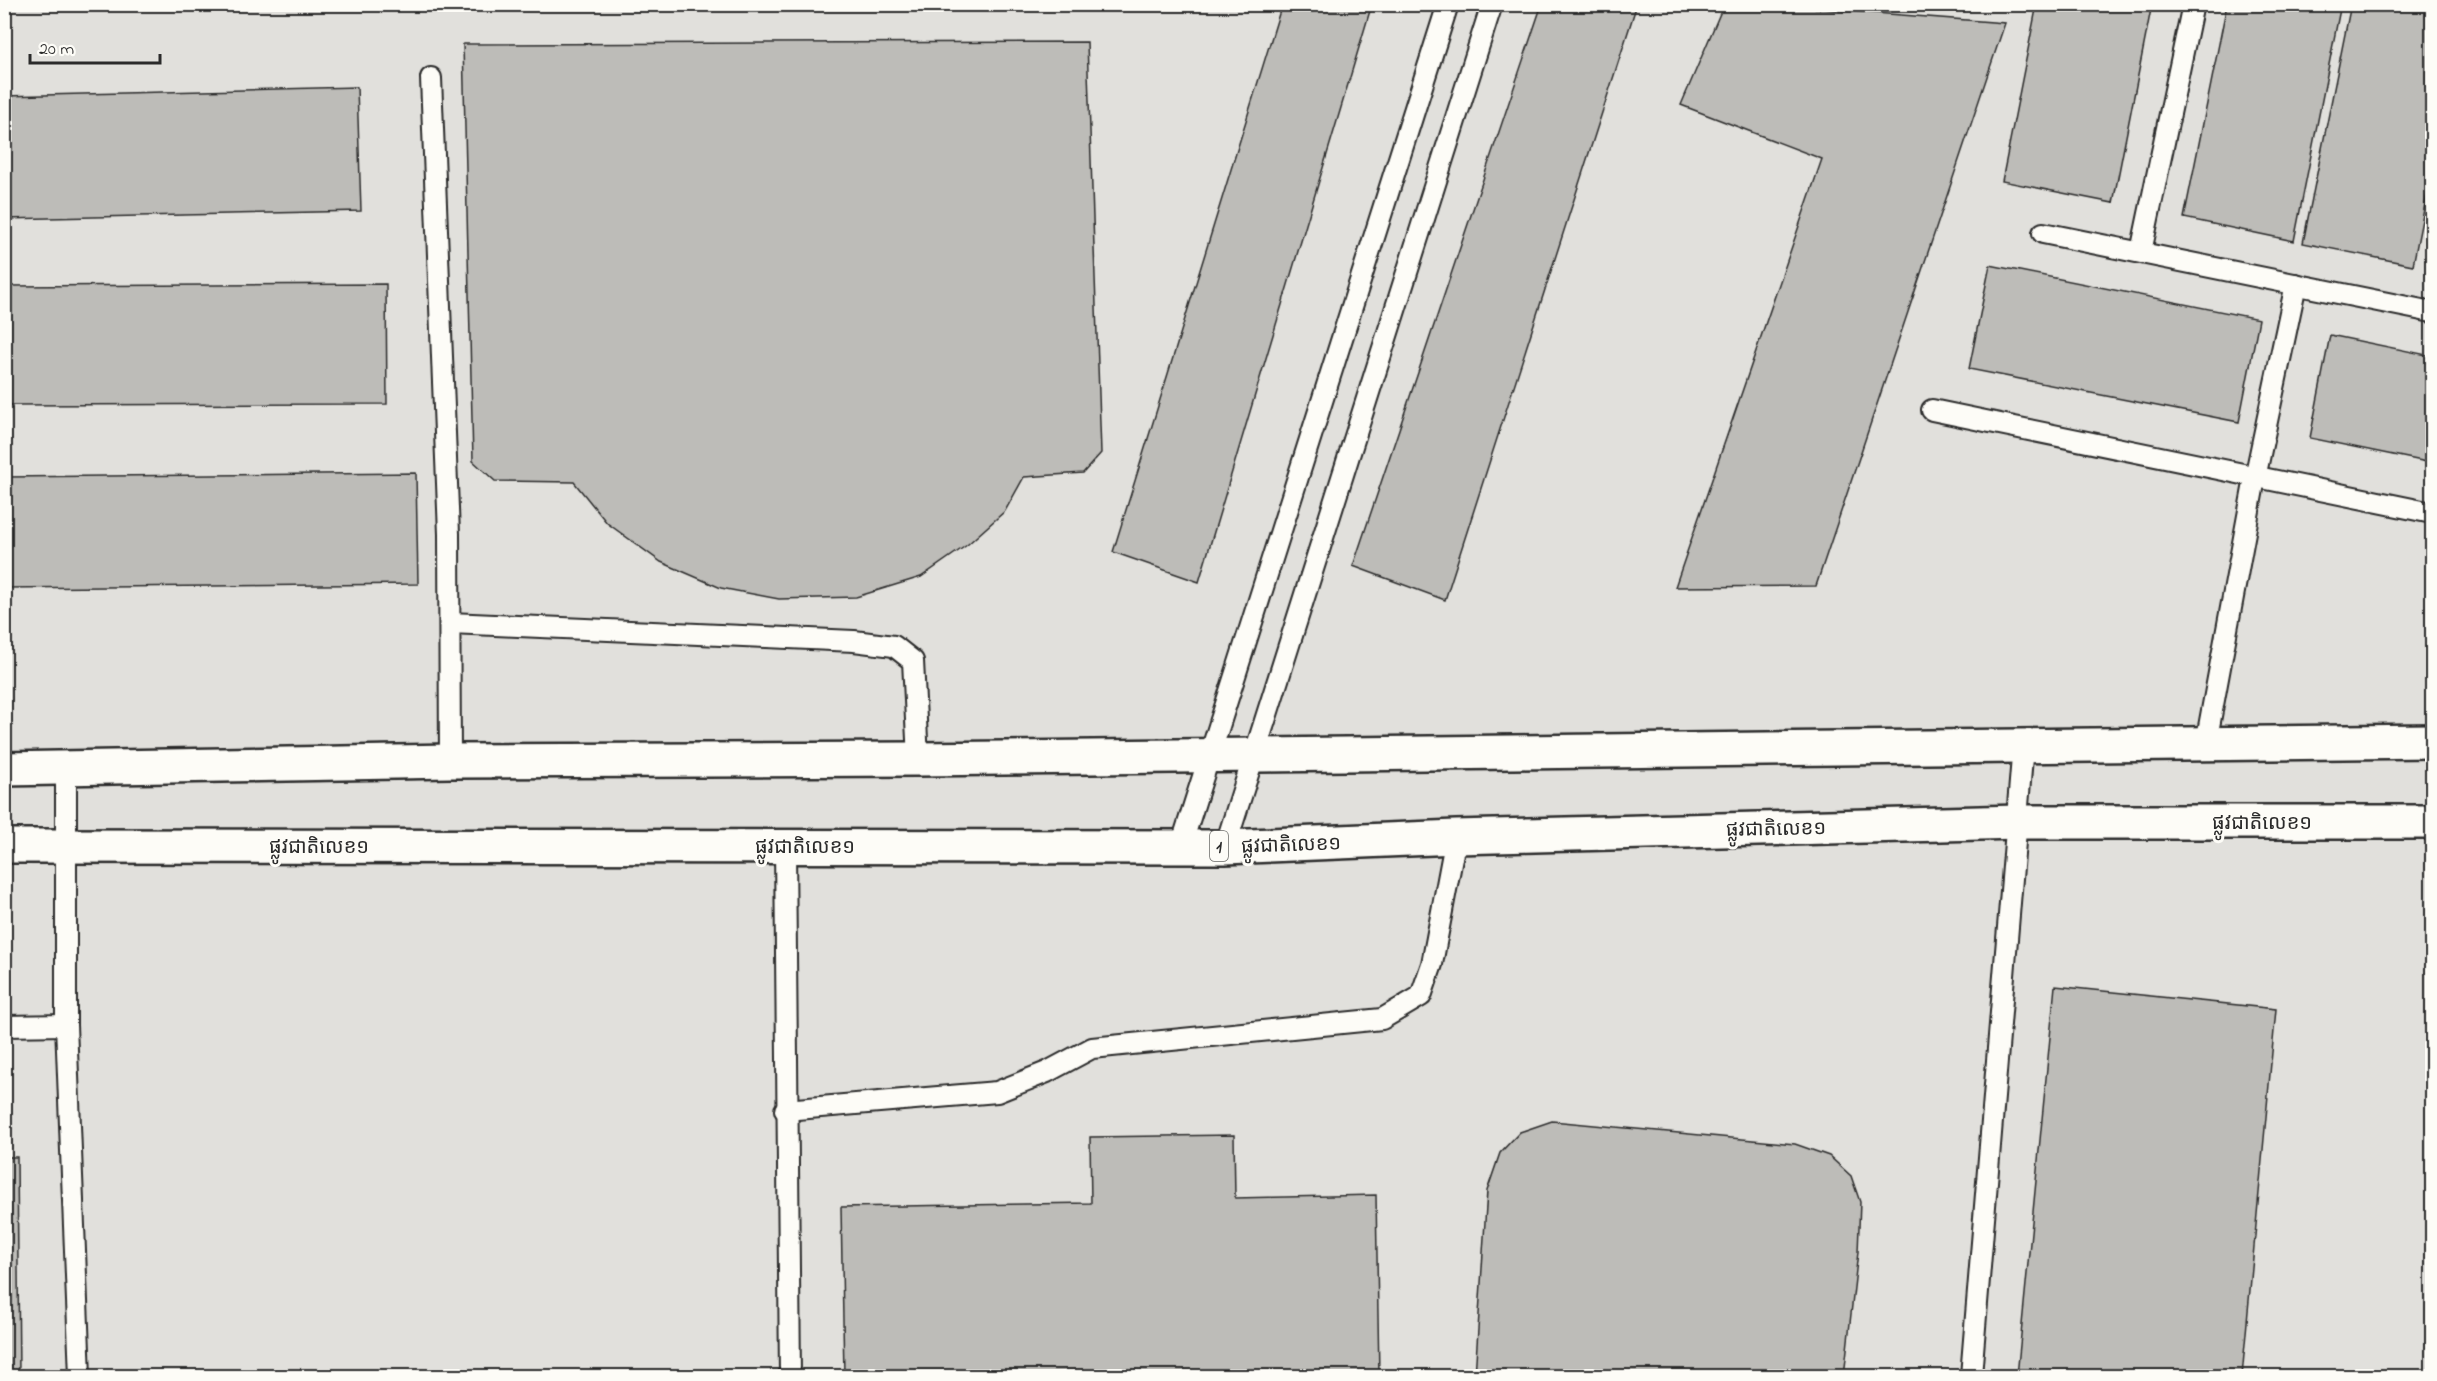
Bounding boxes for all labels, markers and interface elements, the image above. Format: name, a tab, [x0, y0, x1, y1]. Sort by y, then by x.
scale bar	[30, 27, 160, 65]
text: 20 m	[39, 37, 74, 63]
street label: ផ្លូវជាតិលេខ១	[2212, 810, 2312, 841]
street label: ផ្លូវជាតិលេខ១	[1726, 815, 1826, 848]
street label: ផ្លូវជាតិលេខ១	[1241, 830, 1342, 865]
road number: 1	[1210, 831, 1228, 861]
street label: ផ្លូវជាតិលេខ១	[269, 834, 369, 865]
street label: ផ្លូវជាតិលេខ១	[755, 834, 855, 865]

